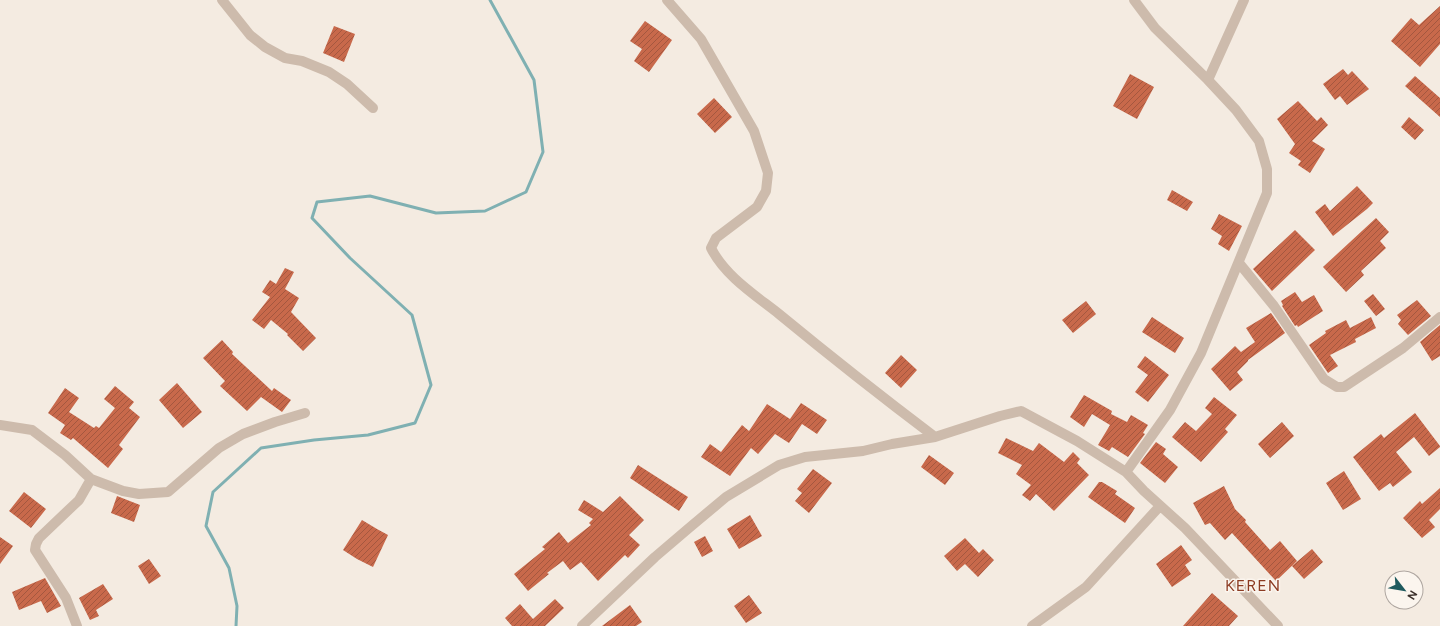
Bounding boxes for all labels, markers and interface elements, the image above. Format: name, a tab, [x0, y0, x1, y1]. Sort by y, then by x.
north arrow	[1384, 570, 1424, 610]
district label: KEREN	[1225, 576, 1281, 595]
text: N	[1404, 588, 1420, 602]

